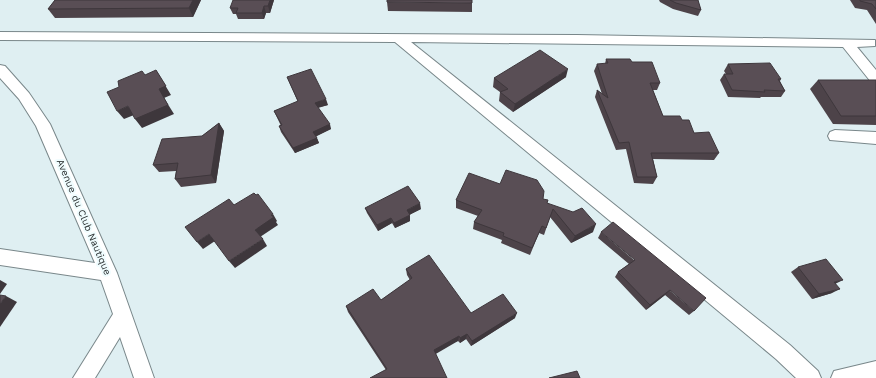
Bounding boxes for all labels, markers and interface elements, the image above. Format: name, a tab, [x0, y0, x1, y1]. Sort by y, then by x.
street label: Avenue du Club Nautique	[55, 158, 113, 277]

